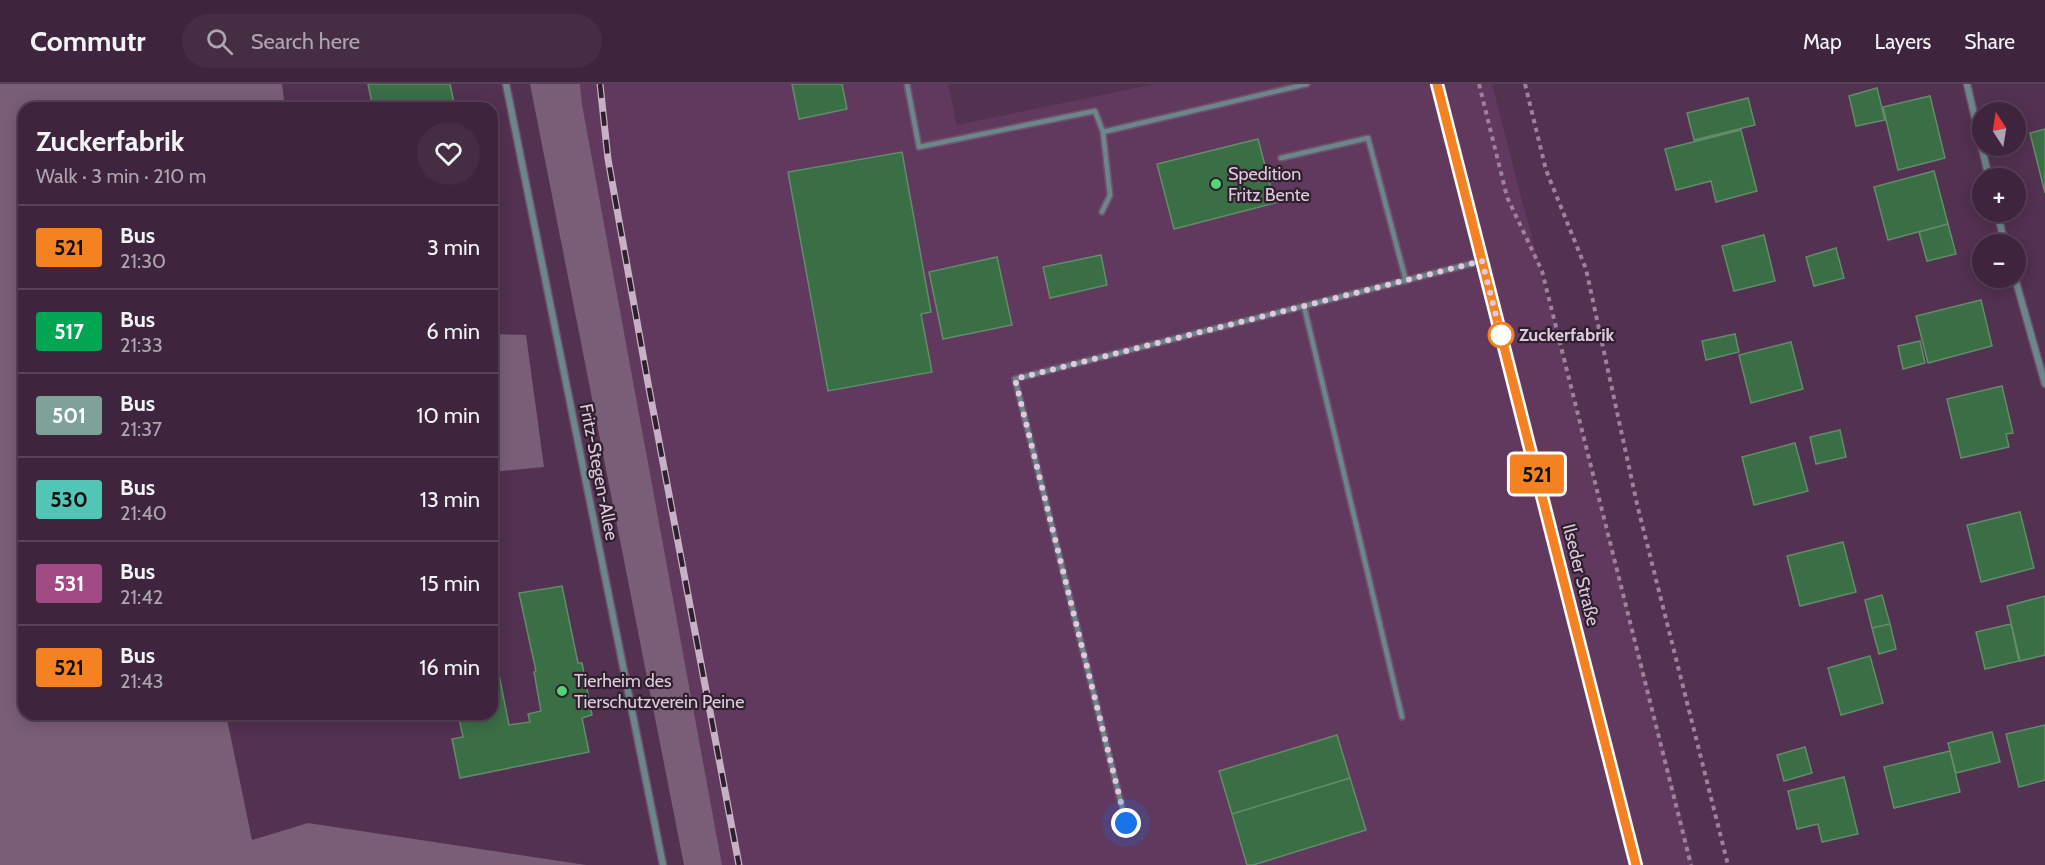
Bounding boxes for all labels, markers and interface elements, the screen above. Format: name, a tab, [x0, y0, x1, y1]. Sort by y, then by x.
search box	[182, 14, 602, 68]
text: Commutr	[30, 24, 146, 58]
icon: search	[203, 25, 236, 58]
text: Search here	[251, 28, 360, 55]
text: Map	[1803, 29, 1842, 54]
text: Layers	[1875, 29, 1931, 54]
text: Share	[1964, 29, 2015, 54]
north arrow	[1972, 102, 2026, 156]
map controls	[1972, 102, 2026, 288]
button: heart	[417, 122, 480, 185]
text: Zuckerfabrik	[36, 124, 184, 158]
place label: Spedition Fritz Bente	[1228, 163, 1310, 206]
text: Walk · 3 min · 210 m	[36, 164, 206, 188]
button: +	[1972, 168, 2026, 222]
marker: Spedition Fritz Bente	[1209, 177, 1223, 191]
text: Bus	[120, 222, 155, 249]
text: 3 min	[427, 234, 480, 261]
button: −	[1972, 234, 2026, 288]
text: 521	[54, 235, 84, 260]
text: 21:30	[120, 249, 166, 273]
text: Bus	[120, 306, 155, 333]
text: 6 min	[426, 318, 480, 345]
text: 517	[54, 319, 84, 344]
marker: Zuckerfabrik	[1488, 322, 1514, 348]
place label: Zuckerfabrik	[1519, 324, 1615, 346]
text: 21:33	[120, 333, 163, 357]
text: Bus	[120, 390, 155, 417]
text: 10 min	[416, 402, 480, 429]
street label: Fritz-Stegen-Allee	[575, 402, 623, 542]
text: 501	[52, 403, 86, 428]
text: 21:37	[120, 417, 162, 441]
line badge: 521	[1502, 454, 1572, 494]
text: 521	[1522, 462, 1552, 487]
text: Bus	[120, 474, 155, 501]
text: 13 min	[420, 486, 480, 513]
text: 530	[50, 487, 88, 512]
text: 21:40	[120, 501, 167, 525]
street label: Ilseder Straße	[1558, 522, 1604, 628]
text: Bus	[120, 558, 155, 585]
text: 15 min	[420, 570, 480, 597]
text: 531	[54, 571, 84, 596]
text: 21:42	[120, 585, 163, 609]
text: Bus	[120, 642, 155, 669]
text: 16 min	[419, 654, 480, 681]
text: 521	[54, 655, 84, 680]
text: 21:43	[120, 669, 164, 693]
place label: Tierheim des Tierschutzverein Peine	[574, 670, 744, 713]
marker: Tierheim des Tierschutzverein Peine	[555, 684, 569, 698]
your location	[1111, 808, 1141, 838]

